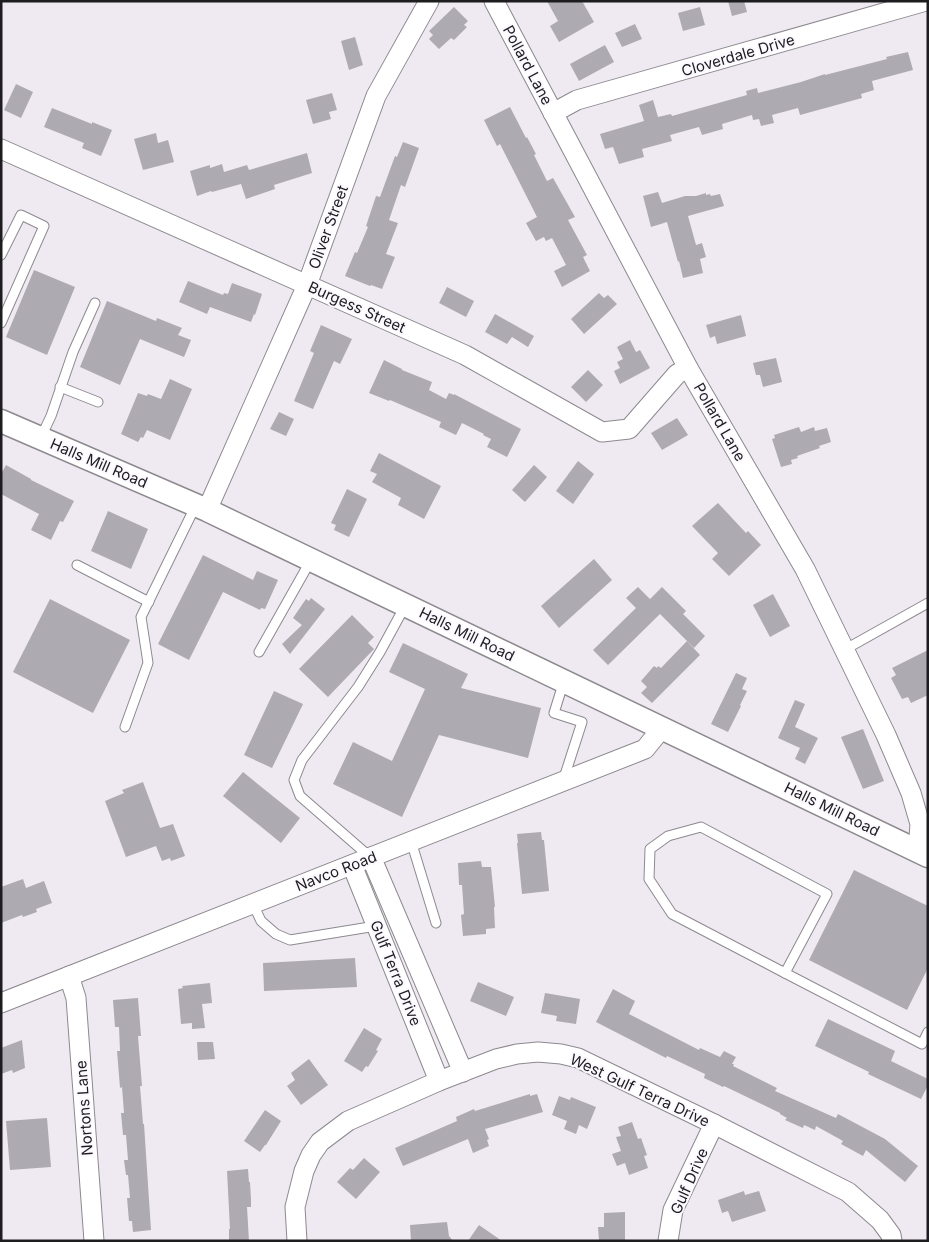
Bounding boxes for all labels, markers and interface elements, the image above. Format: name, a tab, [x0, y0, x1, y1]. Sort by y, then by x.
street label: Pollard Lane	[499, 22, 557, 108]
street label: Cloverdale Drive	[679, 30, 797, 80]
street label: Oliver Street	[304, 182, 352, 272]
street label: Burgess Street	[305, 277, 409, 337]
street label: Pollard Lane	[690, 379, 750, 465]
street label: Halls Mill Road	[48, 434, 150, 492]
street label: Halls Mill Road	[416, 603, 518, 665]
street label: Halls Mill Road	[781, 778, 883, 840]
street label: Navco Road	[293, 847, 379, 895]
street label: Gulf Terra Drive	[366, 917, 426, 1029]
street label: West Gulf Terra Drive	[567, 1049, 713, 1131]
street label: Nortons Lane	[71, 1060, 97, 1156]
street label: Gulf Drive	[666, 1145, 712, 1217]

